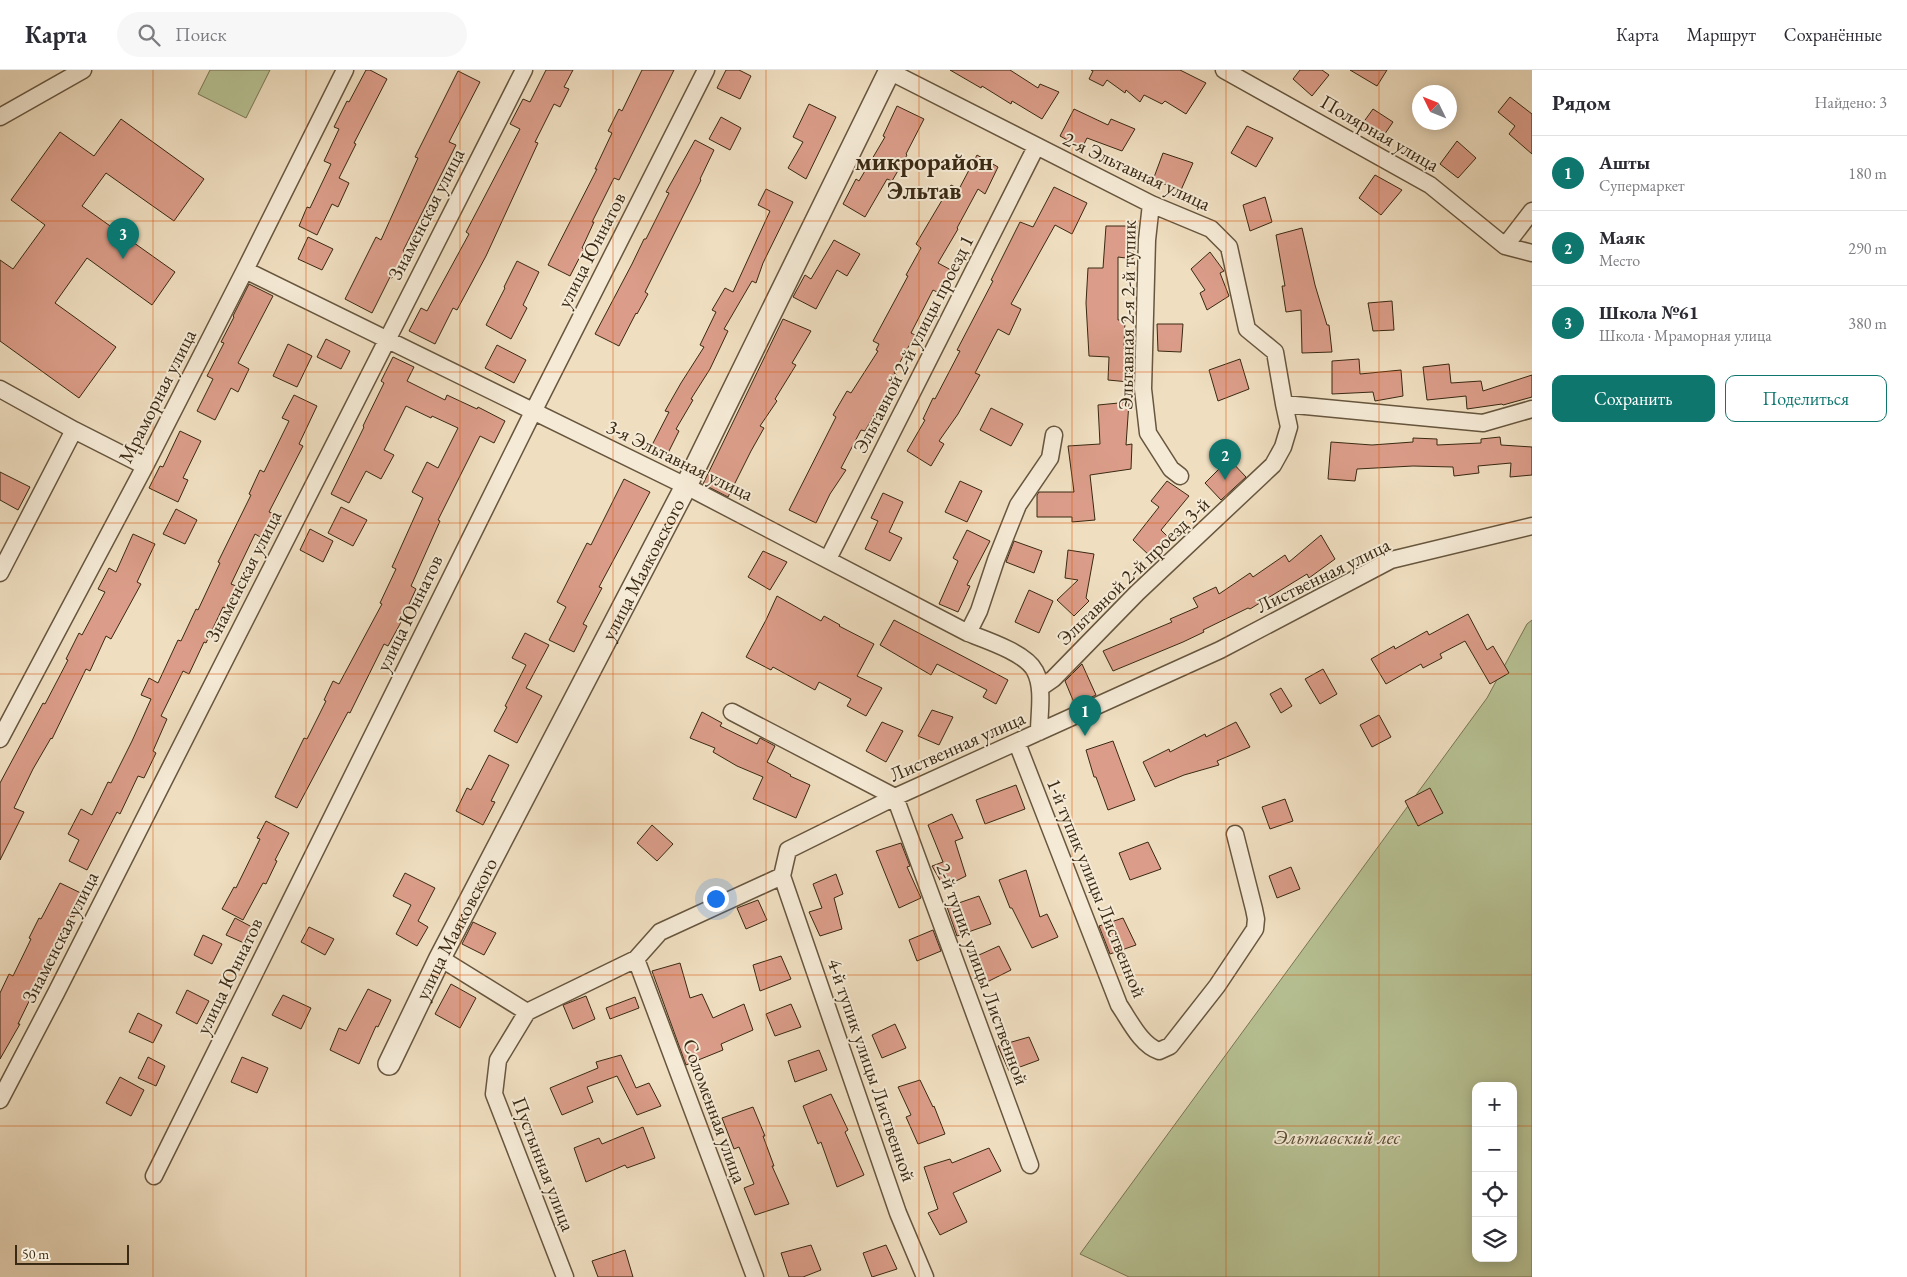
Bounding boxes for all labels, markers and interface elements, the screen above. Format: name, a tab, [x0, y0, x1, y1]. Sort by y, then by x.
search box	[117, 12, 467, 57]
text: Карта	[25, 19, 87, 50]
icon: search	[135, 21, 163, 49]
text: Поиск	[175, 22, 227, 47]
text: Карта	[1616, 23, 1659, 46]
text: Маршрут	[1687, 23, 1756, 46]
text: Сохранённые	[1784, 23, 1882, 46]
north arrow	[1412, 85, 1457, 130]
street label: Полярная улица	[1316, 89, 1444, 177]
text: Рядом	[1552, 89, 1611, 116]
text: Найдено: 3	[1815, 92, 1887, 113]
street label: 2-я Эльтавная улица	[1059, 125, 1215, 217]
street label: Знаменская улица	[382, 144, 470, 284]
district label: микрорайон Эльтав	[855, 145, 993, 206]
text: Ашты	[1599, 150, 1650, 175]
text: 1	[1564, 163, 1572, 184]
text: 180 m	[1848, 163, 1887, 184]
text: Супермаркет	[1599, 175, 1685, 196]
street label: улица Юннатов	[551, 188, 631, 312]
pin: 3	[107, 218, 139, 259]
street label: Эльтавная 2-я 2-й тупик	[1112, 219, 1142, 410]
text: Маяк	[1599, 225, 1645, 250]
street label: Эльтавной 2-й улицы проезд 1	[847, 230, 979, 458]
text: 2	[1564, 238, 1572, 259]
text: 290 m	[1848, 238, 1887, 259]
text: Место	[1599, 250, 1640, 271]
text: Школа №61	[1599, 300, 1699, 325]
text: 3	[1564, 313, 1572, 334]
text: 380 m	[1848, 313, 1887, 334]
street label: Мраморная улица	[112, 325, 202, 467]
text: Школа · Мраморная улица	[1599, 325, 1772, 346]
button: Сохранить	[1552, 375, 1715, 422]
button: Поделиться	[1725, 375, 1887, 422]
street label: 3-я Эльтавная улица	[602, 413, 758, 507]
pin: 2	[1209, 439, 1241, 480]
street label: Эльтавной 2-й проезд 3-й	[1051, 491, 1215, 651]
street label: улица Маяковского	[595, 494, 690, 645]
street label: Знаменская улица	[199, 506, 287, 646]
street label: Лиственная улица	[1252, 531, 1394, 619]
street label: улица Юннатов	[370, 550, 448, 676]
pin: 1	[1069, 695, 1101, 736]
street label: Лиственная улица	[885, 704, 1029, 788]
street label: 1-й тупик улицы Лиственной	[1041, 774, 1153, 1002]
street label: улица Маяковского	[409, 853, 503, 1004]
street label: 2-й тупик улицы Лиственной	[931, 859, 1035, 1089]
street label: Знаменская улица	[16, 867, 104, 1007]
your location	[703, 886, 729, 912]
street label: улица Юннатов	[190, 913, 268, 1039]
street label: 4-й тупик улицы Лиственной	[822, 955, 923, 1185]
street label: Соломенная улица	[677, 1035, 753, 1187]
map controls	[1472, 1082, 1517, 1262]
button: +	[1472, 1082, 1517, 1127]
street label: Пустынная улица	[506, 1093, 582, 1235]
park label: Эльтавский лес	[1274, 1124, 1401, 1150]
button: −	[1472, 1127, 1517, 1172]
button: locate	[1472, 1172, 1517, 1217]
button: layers	[1472, 1217, 1517, 1262]
scale bar	[15, 1242, 129, 1265]
text: 50 m	[22, 1245, 49, 1263]

